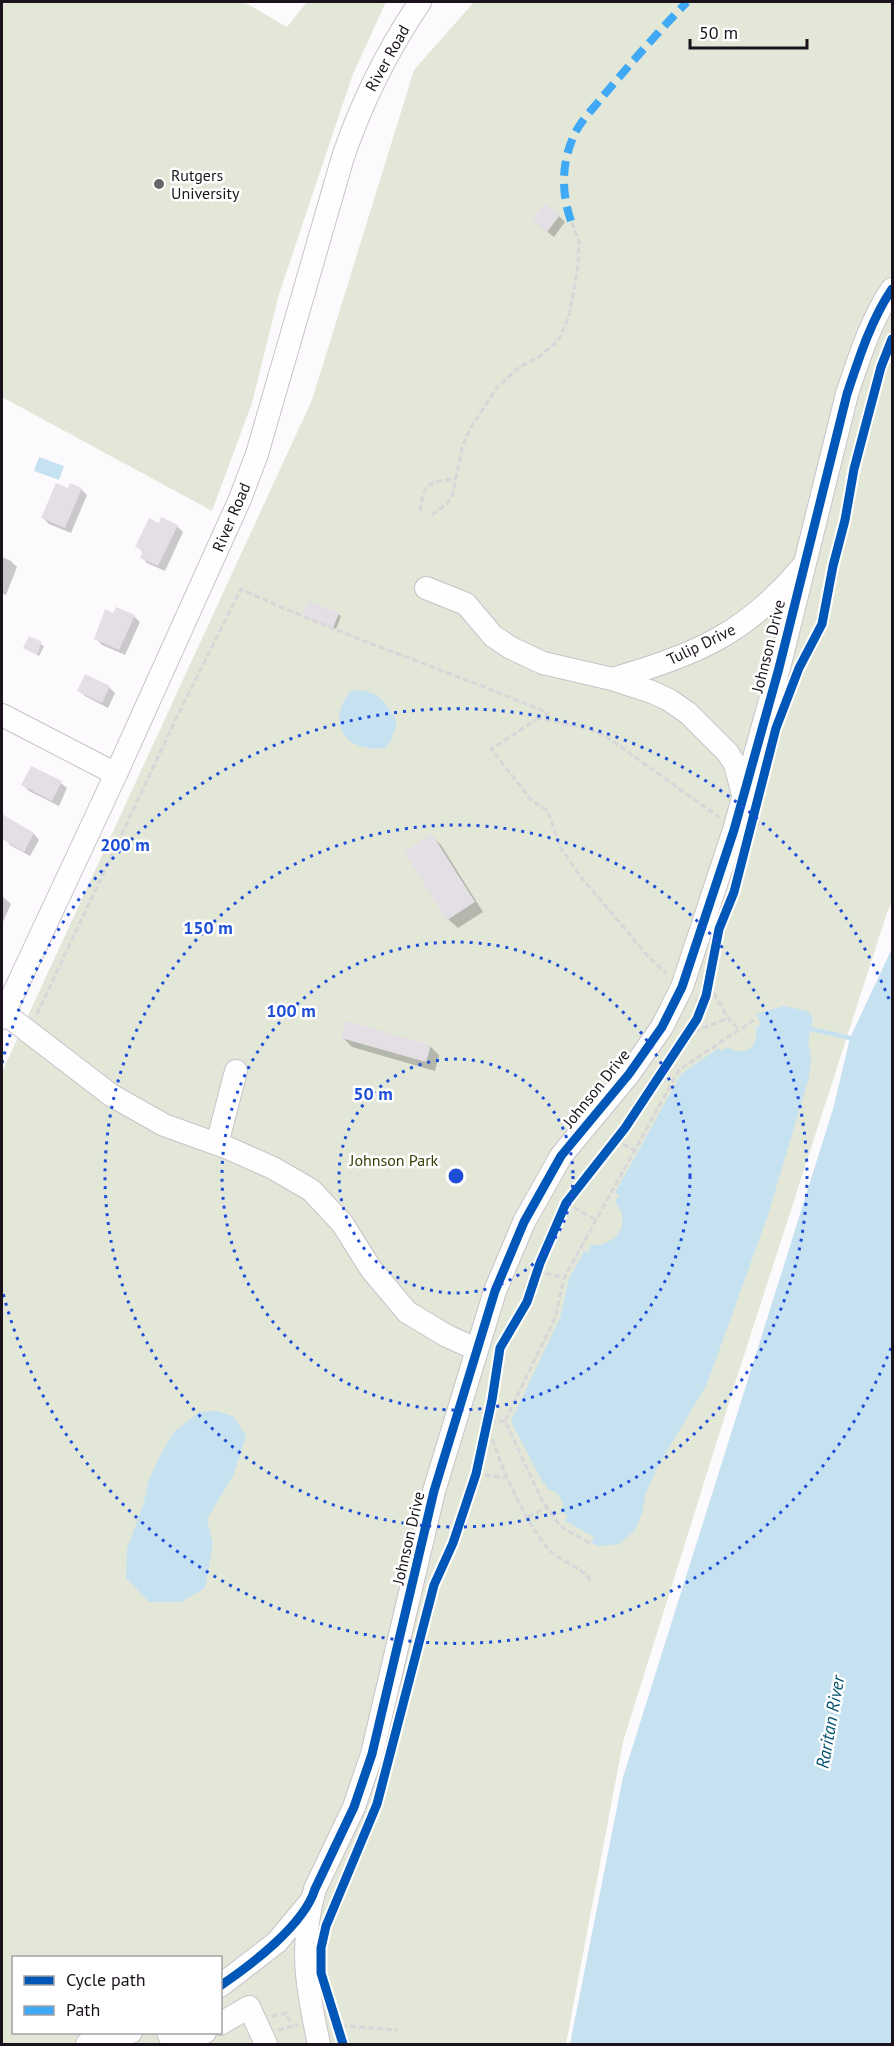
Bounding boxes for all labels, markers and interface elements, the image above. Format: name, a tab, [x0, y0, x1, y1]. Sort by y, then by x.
scale bar	[690, 12, 807, 50]
street label: River Road	[361, 21, 413, 95]
text: 50 m	[699, 21, 738, 44]
place label: Rutgers University	[171, 165, 240, 203]
marker: Rutgers University	[152, 177, 166, 191]
street label: River Road	[208, 479, 254, 555]
street label: Johnson Drive	[747, 598, 789, 695]
street label: Tulip Drive	[664, 619, 738, 669]
text: 200 m	[100, 833, 150, 856]
text: 150 m	[183, 916, 233, 939]
text: 100 m	[266, 999, 316, 1022]
street label: Johnson Drive	[558, 1045, 634, 1132]
text: 50 m	[353, 1082, 393, 1105]
park label: Johnson Park	[349, 1150, 439, 1170]
centre of rings	[446, 1166, 466, 1186]
street label: Johnson Drive	[387, 1489, 428, 1587]
water label: Raritan River	[811, 1673, 850, 1770]
legend	[12, 1956, 222, 2034]
text: Cycle path	[66, 1968, 146, 1991]
text: Path	[66, 1998, 100, 2021]

